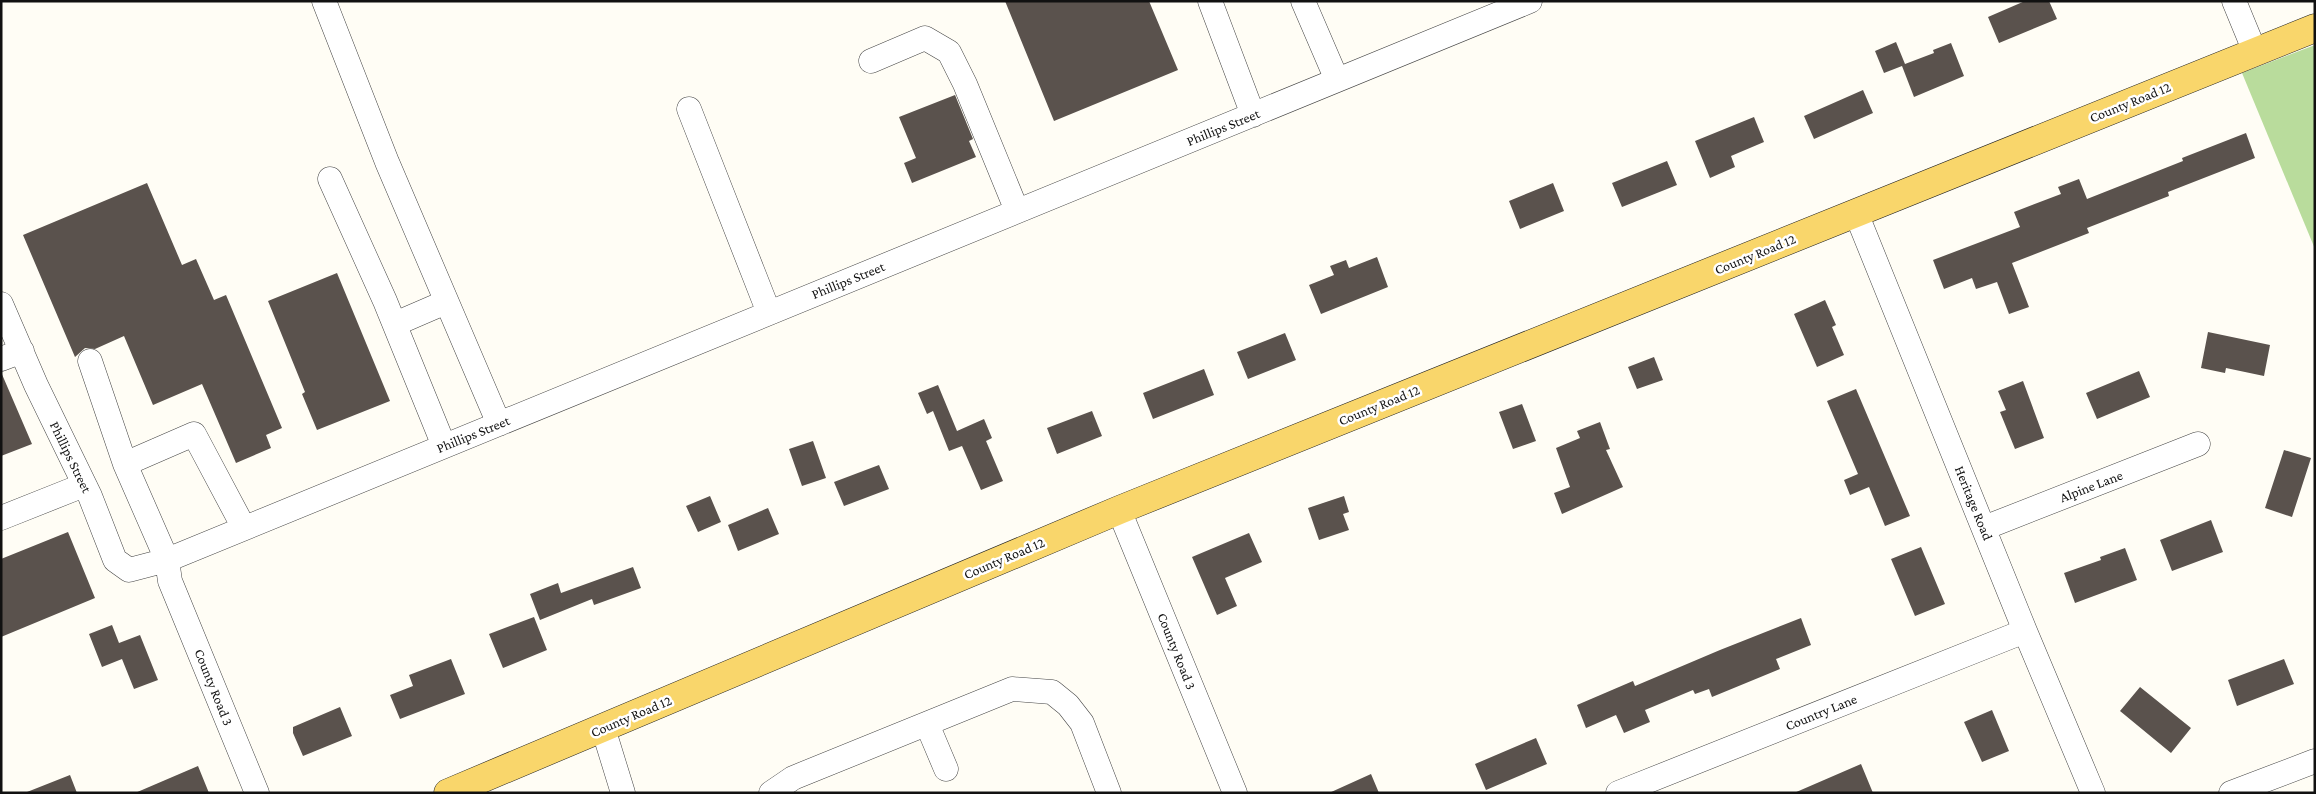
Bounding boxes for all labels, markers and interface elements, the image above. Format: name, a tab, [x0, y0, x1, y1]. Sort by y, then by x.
street label: County Road 12	[2087, 78, 2173, 126]
street label: Phillips Street	[1184, 105, 1262, 149]
street label: County Road 12	[1712, 230, 1798, 278]
street label: Phillips Street	[809, 258, 887, 302]
street label: County Road 12	[1336, 381, 1422, 429]
street label: Phillips Street	[434, 412, 512, 456]
street label: Phillips Street	[47, 419, 95, 496]
street label: Heritage Road	[1952, 463, 1996, 543]
street label: Alpine Lane	[2057, 467, 2125, 505]
street label: County Road 12	[961, 534, 1047, 582]
street label: County Road 3	[1154, 610, 1200, 692]
street label: County Road 3	[191, 646, 237, 728]
street label: Country Lane	[1783, 690, 1859, 734]
street label: County Road 12	[588, 692, 674, 740]

